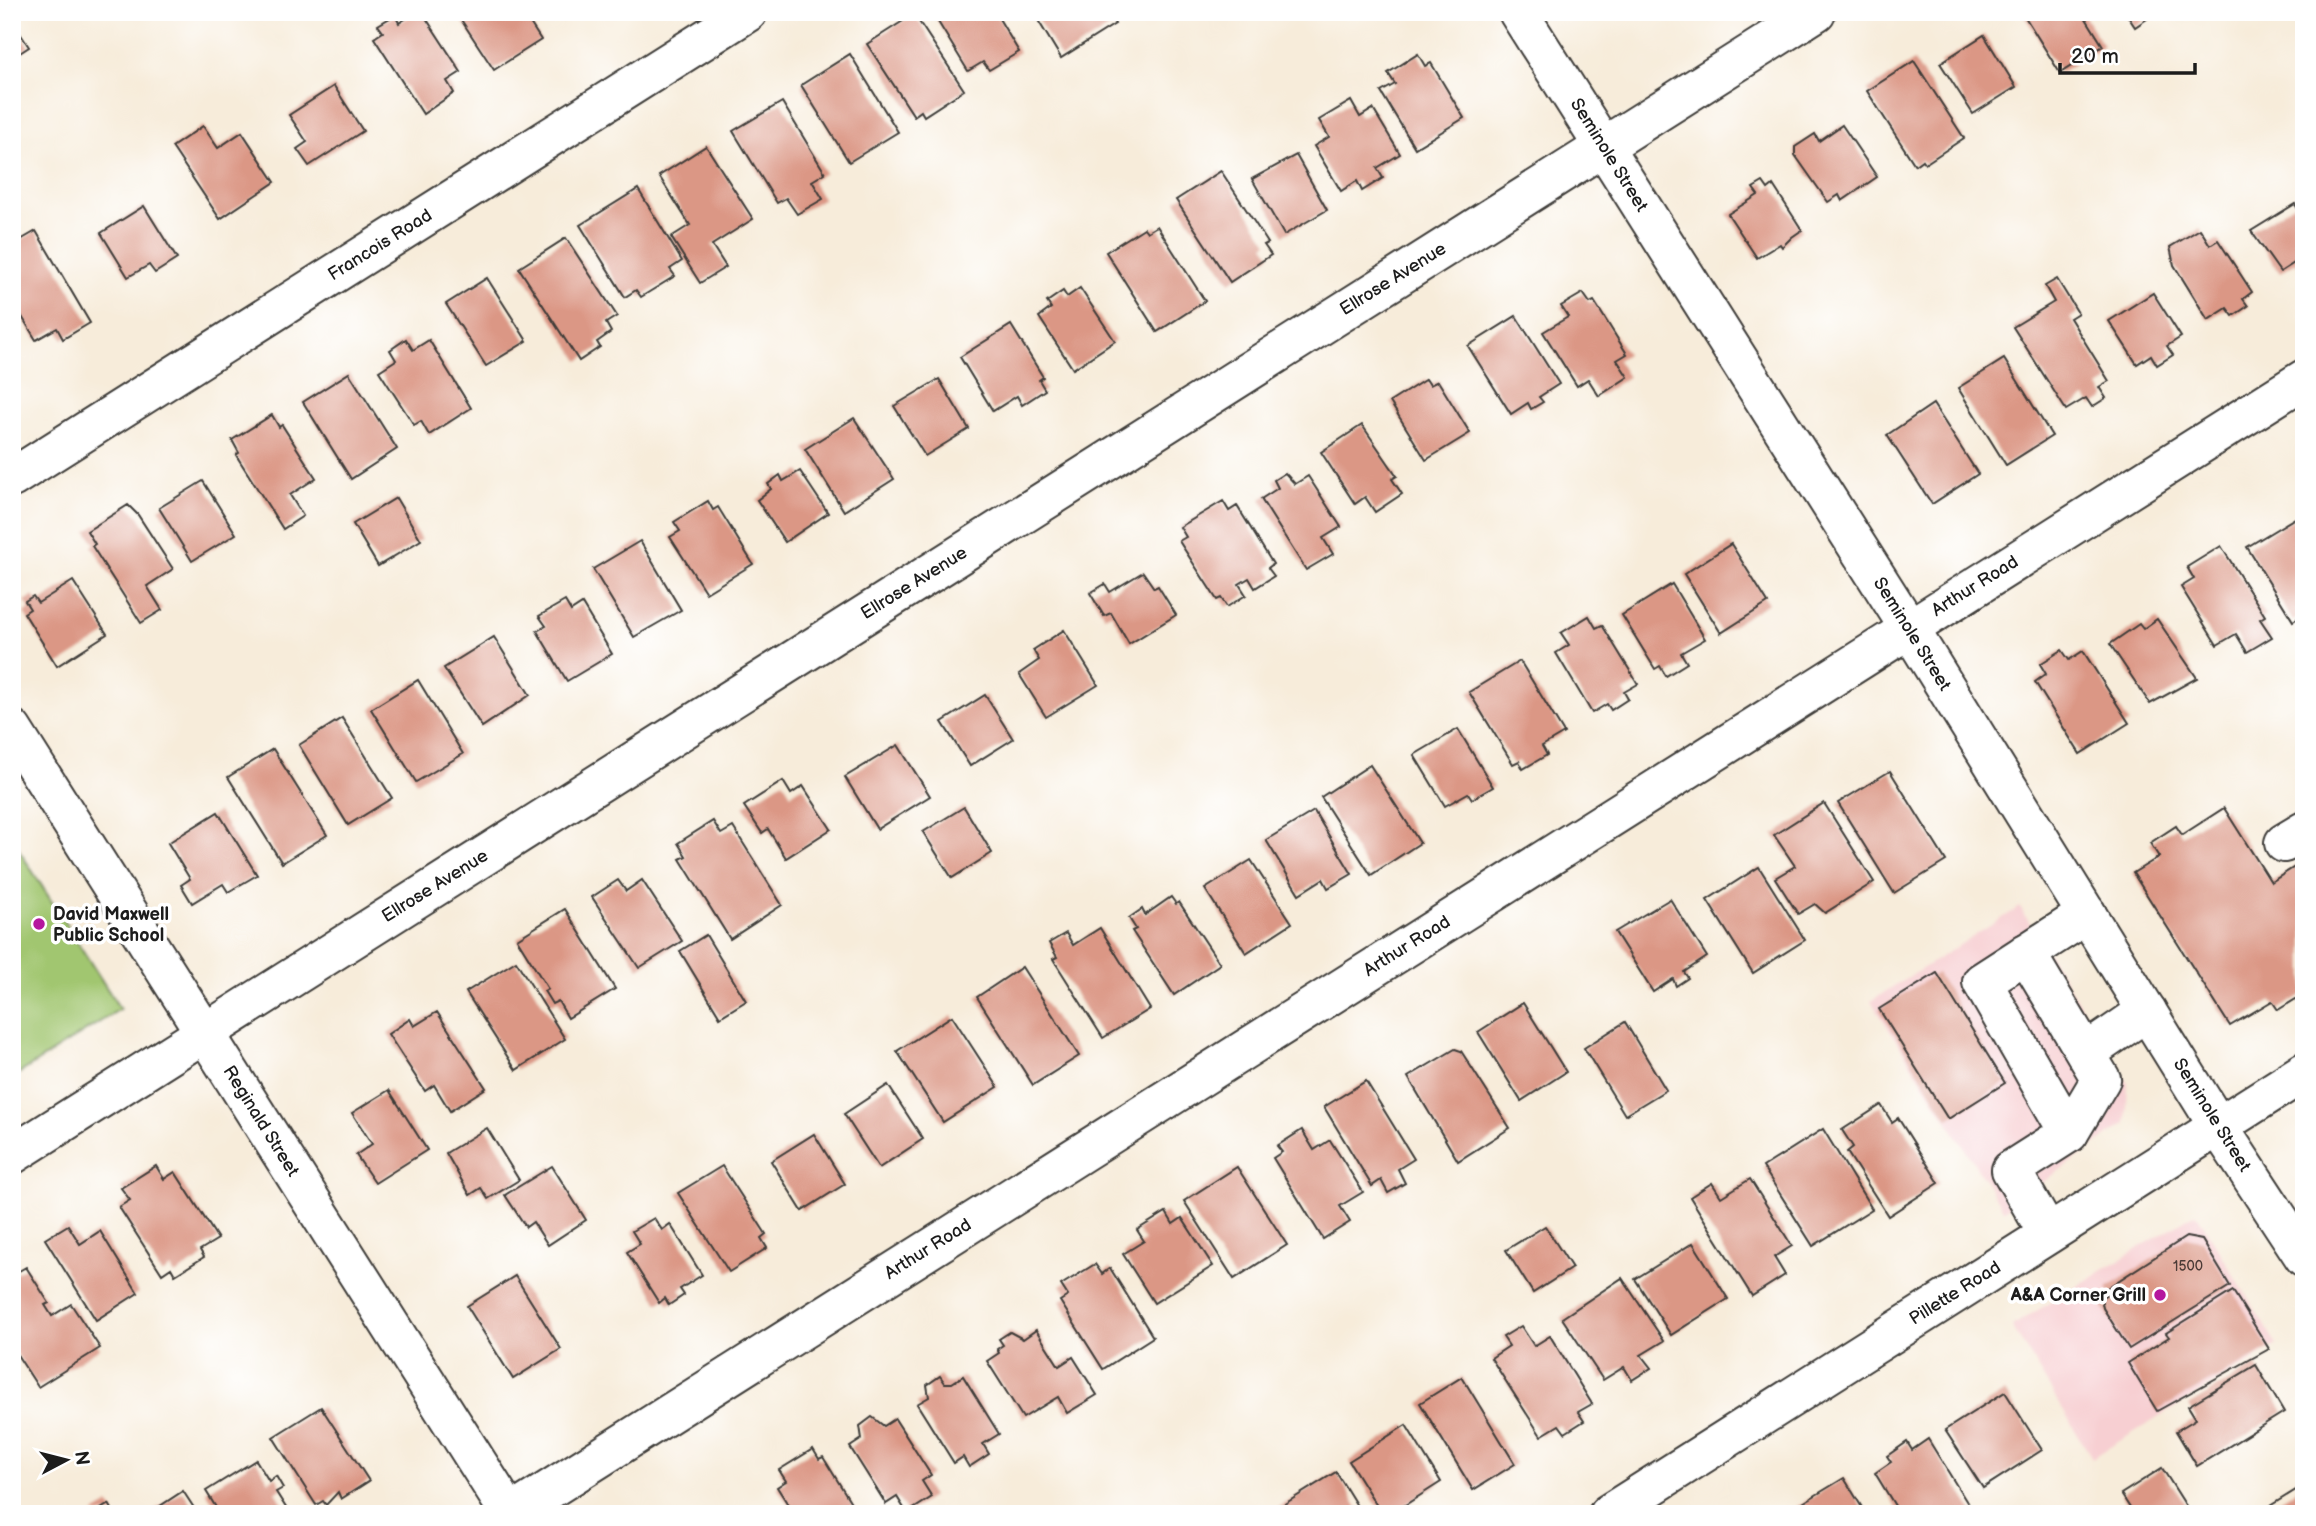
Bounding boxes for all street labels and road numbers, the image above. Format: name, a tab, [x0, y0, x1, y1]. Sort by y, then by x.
street label: Seminole Street	[1566, 95, 1652, 216]
street label: Francois Road	[324, 205, 436, 285]
street label: Ellrose Avenue	[1336, 238, 1450, 320]
street label: Ellrose Avenue	[857, 542, 971, 624]
street label: Arthur Road	[1928, 551, 2022, 621]
street label: Seminole Street	[1869, 574, 1955, 695]
street label: Ellrose Avenue	[378, 845, 492, 927]
street label: Arthur Road	[1360, 911, 1454, 981]
street label: Seminole Street	[2169, 1055, 2255, 1176]
street label: Reginald Street	[219, 1062, 304, 1181]
street label: Arthur Road	[881, 1214, 975, 1284]
street label: Pillette Road	[1905, 1257, 2005, 1329]

